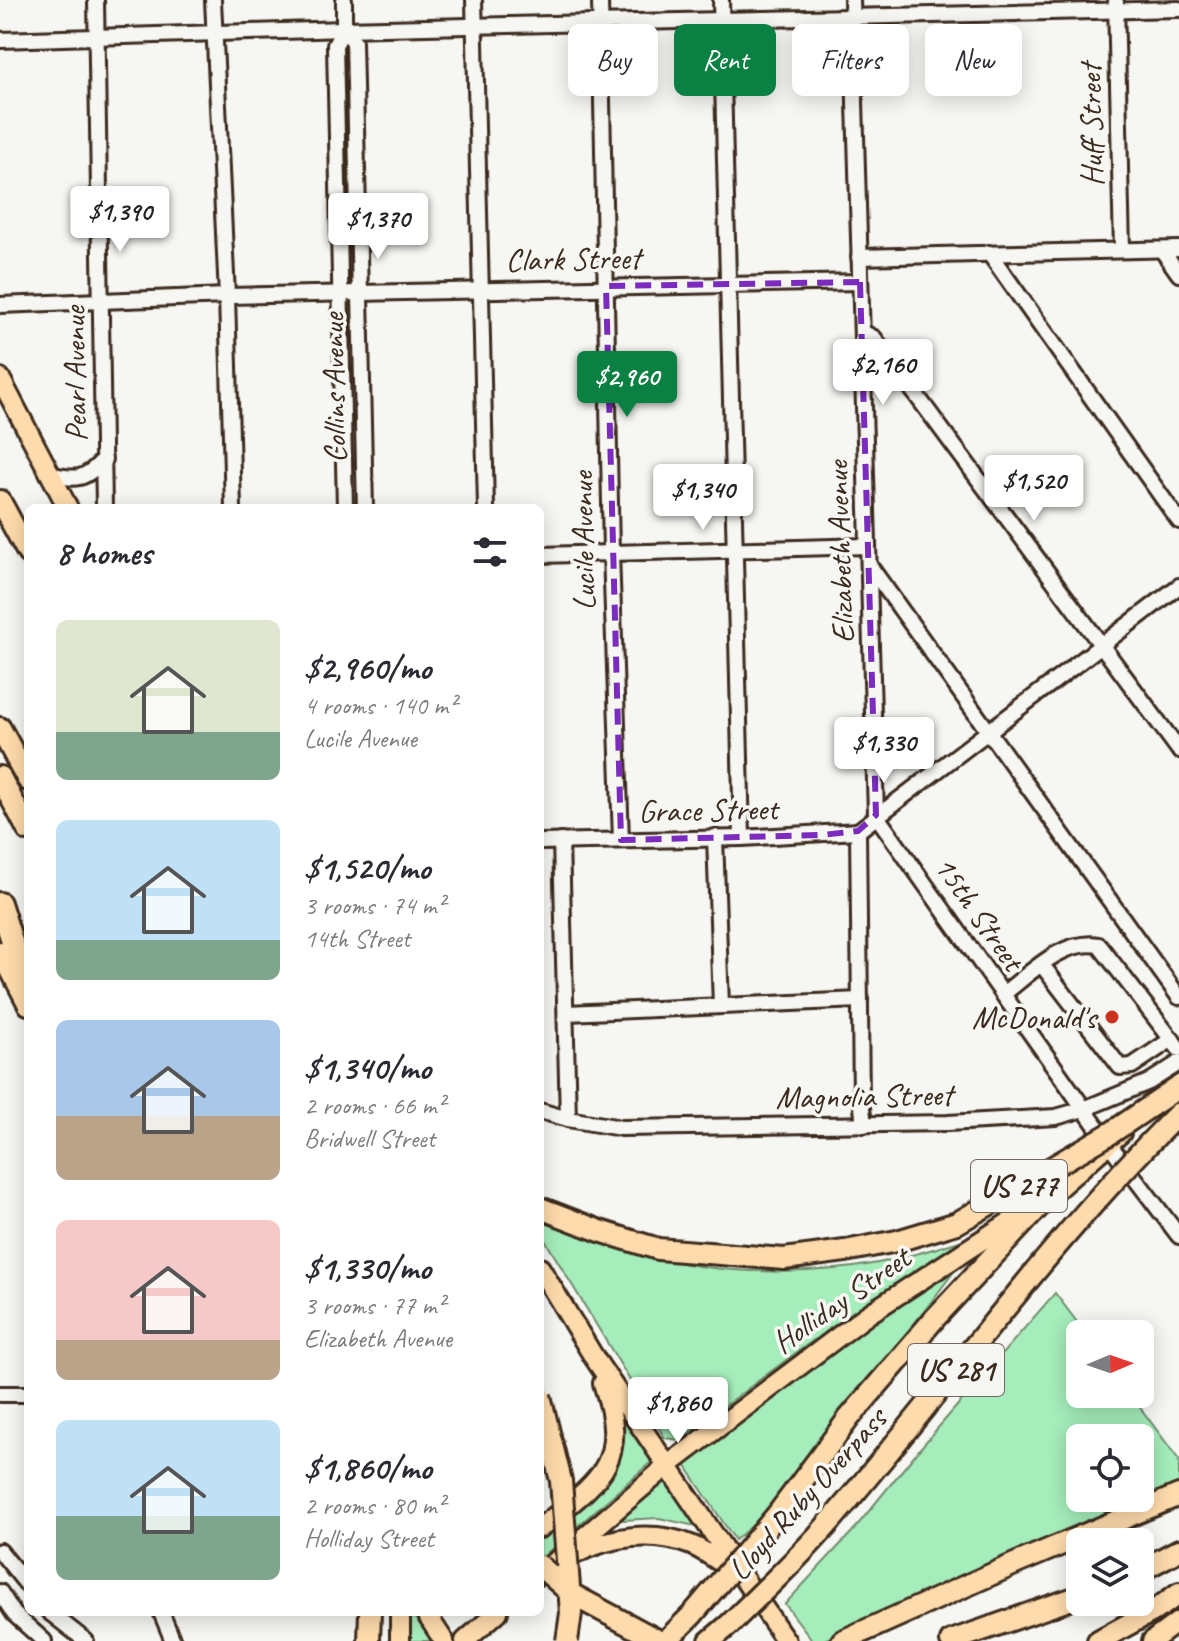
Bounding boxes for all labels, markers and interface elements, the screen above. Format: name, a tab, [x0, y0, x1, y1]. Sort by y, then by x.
chip: Buy	[568, 24, 658, 96]
chip: Rent	[674, 24, 776, 96]
chip: Filters	[792, 24, 909, 96]
chip: New	[925, 24, 1022, 96]
street label: Huff Street	[1069, 59, 1113, 187]
pin: $1,390	[55, 186, 185, 254]
pin: $1,370	[313, 193, 443, 261]
text: $1,390	[88, 195, 152, 228]
text: $1,370	[346, 202, 410, 235]
street label: Clark Street	[505, 237, 645, 281]
street label: Pearl Avenue	[53, 303, 97, 442]
street label: Collins Avenue	[312, 310, 356, 463]
pin: $2,160	[818, 339, 948, 407]
text: $2,160	[851, 348, 915, 381]
pin: $2,960	[562, 351, 692, 419]
text: $2,960	[595, 360, 659, 393]
pin: $1,520	[969, 455, 1099, 523]
street label: Elizabeth Avenue	[816, 458, 864, 644]
pin: $1,340	[638, 464, 768, 532]
text: $1,520	[1002, 464, 1066, 497]
street label: Lucile Avenue	[561, 469, 605, 611]
text: $1,340	[671, 473, 735, 506]
icon: filters	[468, 530, 512, 574]
text: 8 homes	[56, 531, 152, 574]
text: $2,960/mo	[304, 646, 431, 689]
icon: home	[120, 652, 216, 748]
text: 4 rooms · 140 m²	[304, 689, 456, 722]
pin: $1,330	[819, 717, 949, 785]
text: Lucile Avenue	[304, 722, 417, 755]
text: $1,330	[852, 726, 916, 759]
street label: Grace Street	[638, 788, 781, 832]
text: $1,520/mo	[304, 846, 430, 889]
street label: 15th Street	[925, 848, 1035, 981]
icon: home	[120, 852, 216, 948]
text: 3 rooms · 74 m²	[304, 889, 445, 922]
text: 14th Street	[304, 922, 410, 955]
place label: McDonald's	[972, 997, 1099, 1038]
marker: McDonald's	[1103, 1008, 1121, 1026]
text: $1,340/mo	[304, 1046, 431, 1089]
icon: home	[120, 1052, 216, 1148]
street label: Magnolia Street	[775, 1074, 957, 1118]
text: 2 rooms · 66 m²	[304, 1089, 445, 1122]
text: Bridwell Street	[304, 1122, 435, 1155]
road number: US 277	[971, 1160, 1067, 1212]
street label: Holliday Street	[764, 1236, 921, 1363]
text: $1,330/mo	[304, 1246, 431, 1289]
icon: home	[120, 1252, 216, 1348]
text: 3 rooms · 77 m²	[304, 1289, 445, 1322]
north arrow	[1066, 1320, 1154, 1408]
map controls	[1066, 1320, 1154, 1616]
text: Elizabeth Avenue	[304, 1322, 452, 1355]
road number: US 281	[908, 1344, 1004, 1396]
pin: $1,860	[613, 1377, 743, 1445]
text: $1,860	[646, 1386, 710, 1419]
street label: Lloyd Ruby Overpass	[719, 1397, 897, 1589]
button: locate	[1066, 1424, 1154, 1512]
text: $1,860/mo	[304, 1446, 432, 1489]
icon: home	[120, 1452, 216, 1548]
text: 2 rooms · 80 m²	[304, 1489, 445, 1522]
text: Holliday Street	[304, 1522, 434, 1555]
button: layers	[1066, 1528, 1154, 1616]

